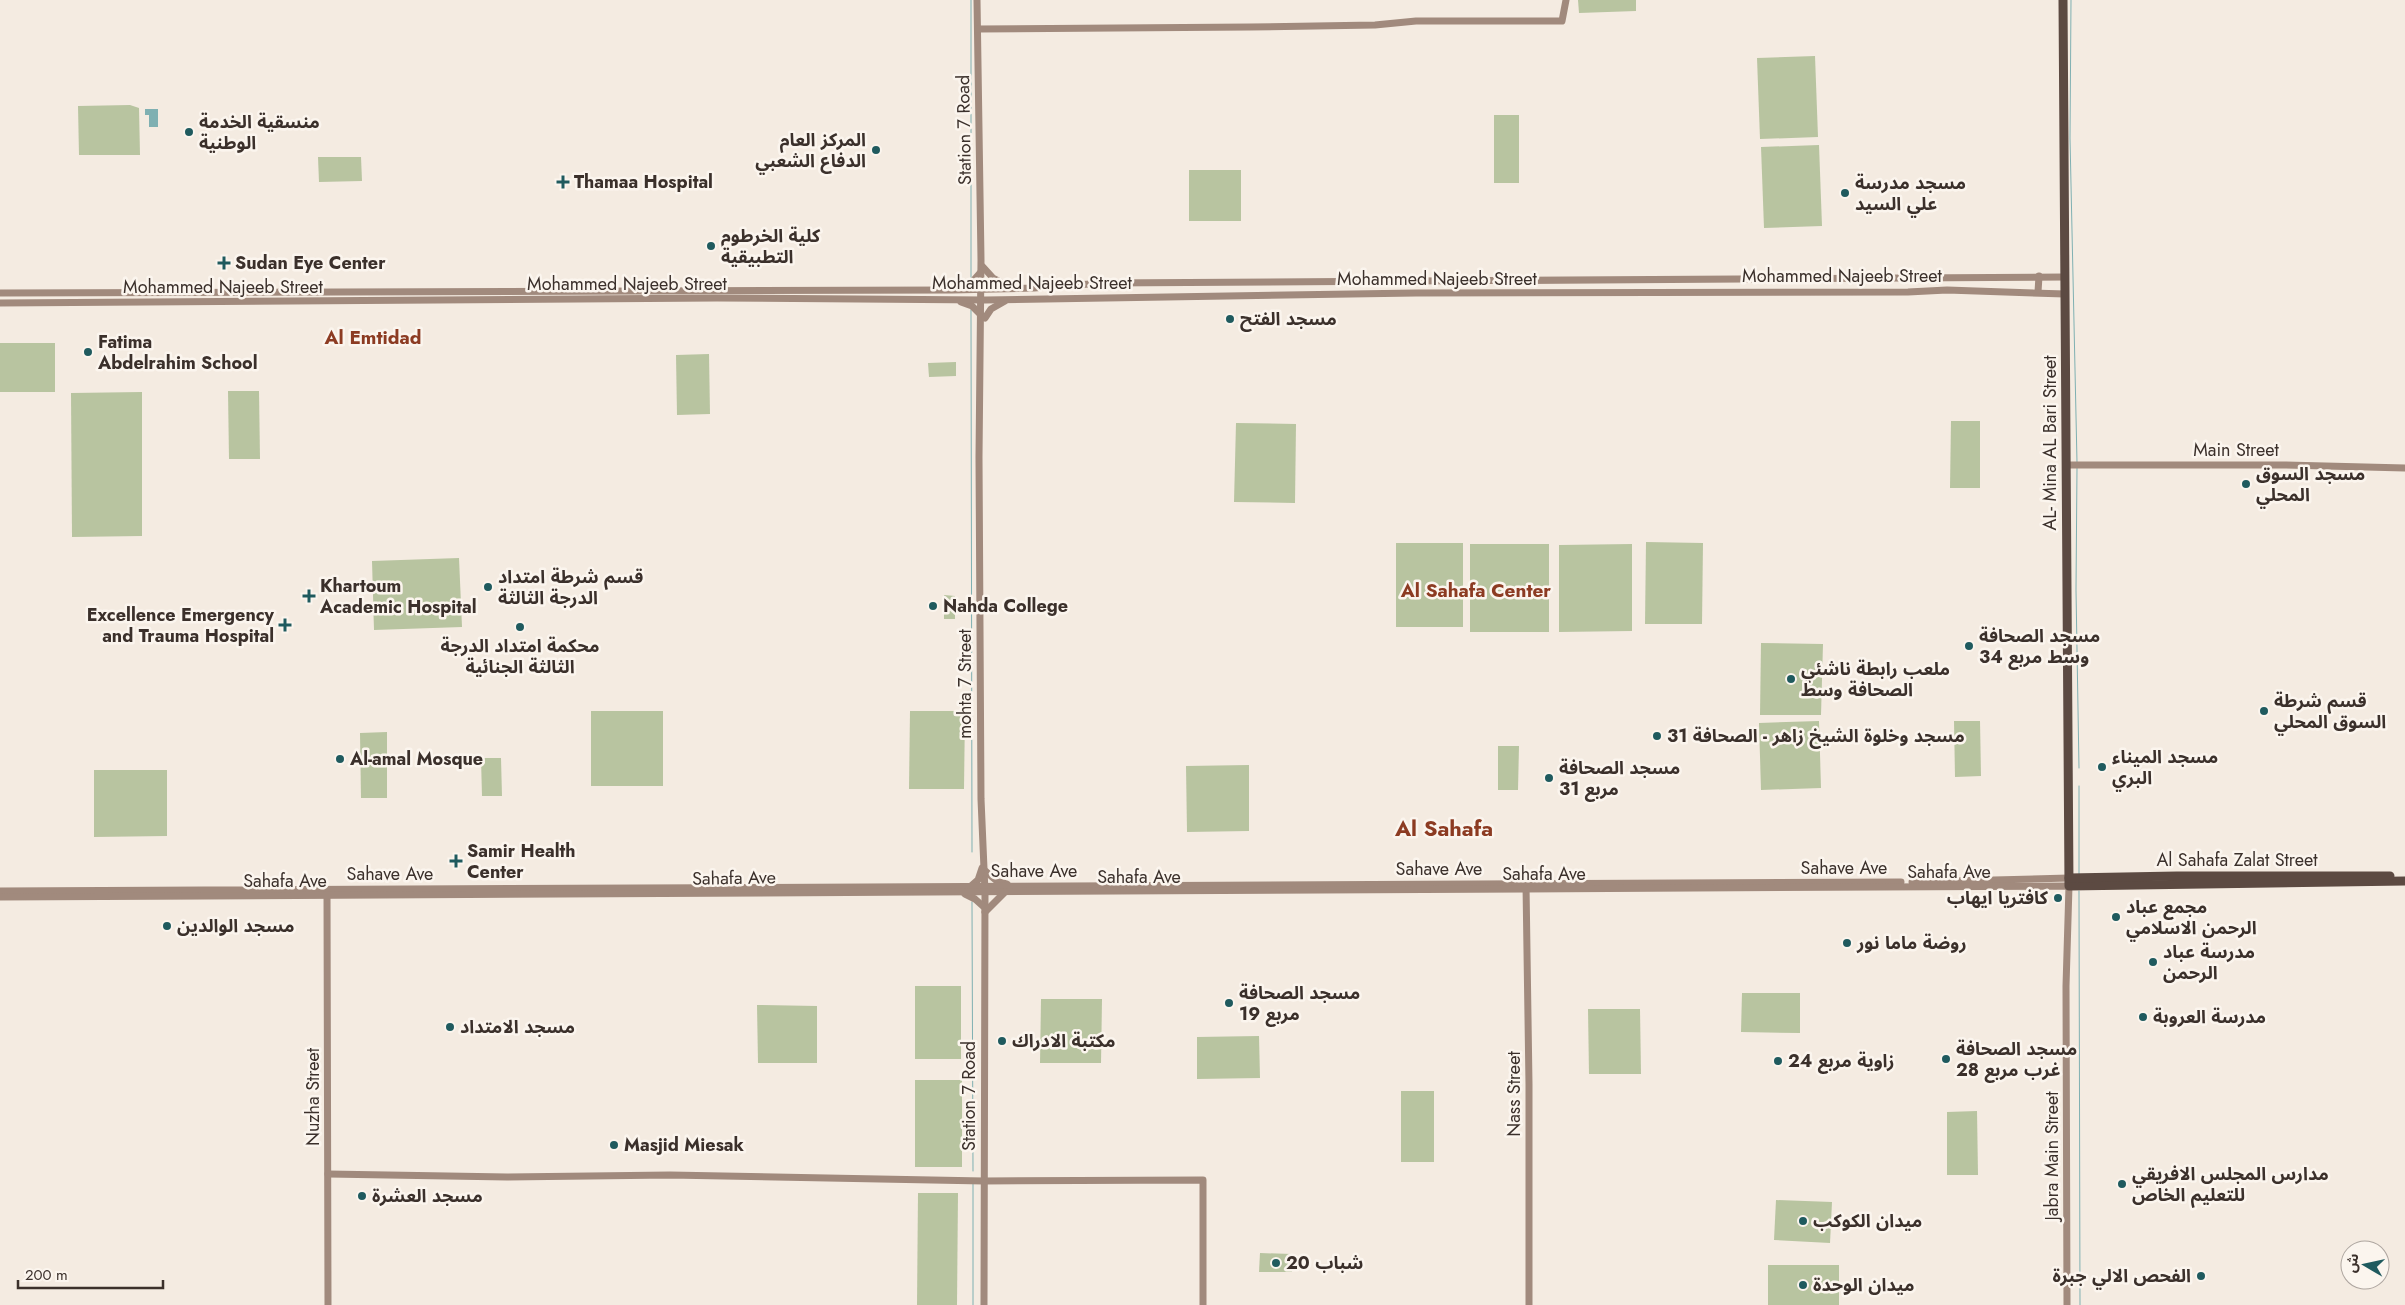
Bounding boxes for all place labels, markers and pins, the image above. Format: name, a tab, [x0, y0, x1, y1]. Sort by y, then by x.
place label: منسقية الخدمة الوطنية	[199, 109, 320, 156]
marker: منسقية الخدمة الوطنية	[183, 126, 195, 138]
place label: المركز العام الدفاع الشعبي	[755, 127, 866, 175]
marker: المركز العام الدفاع الشعبي	[870, 144, 882, 156]
place label: Thamaa Hospital	[574, 169, 713, 195]
place label: مسجد مدرسة علي السيد	[1855, 170, 1966, 218]
marker: Thamaa Hospital	[556, 175, 570, 189]
marker: مسجد مدرسة علي السيد	[1839, 187, 1851, 199]
place label: كلية الخرطوم التطبيقية	[721, 223, 821, 270]
marker: كلية الخرطوم التطبيقية	[705, 240, 717, 252]
place label: Sudan Eye Center	[235, 250, 386, 276]
marker: Sudan Eye Center	[217, 256, 231, 270]
place label: مسجد الفتح	[1240, 306, 1337, 332]
marker: مسجد الفتح	[1224, 313, 1236, 325]
place label: Fatima Abdelrahim School	[97, 329, 258, 376]
marker: Fatima Abdelrahim School	[82, 346, 94, 358]
place label: مسجد السوق المحلي	[2256, 461, 2365, 509]
marker: مسجد السوق المحلي	[2240, 478, 2252, 490]
place label: قسم شرطة امتداد الدرجة الثالثة	[498, 564, 643, 611]
place label: Khartoum Academic Hospital	[319, 573, 477, 620]
marker: قسم شرطة امتداد الدرجة الثالثة	[482, 581, 494, 593]
marker: Khartoum Academic Hospital	[302, 589, 316, 603]
place label: Nahda College	[943, 593, 1068, 619]
marker: Nahda College	[927, 600, 939, 612]
place label: Excellence Emergency and Trauma Hospital	[87, 602, 275, 649]
marker: Excellence Emergency and Trauma Hospital	[278, 618, 292, 632]
marker: محكمة امتداد الدرجة الثالثة الجنائية	[514, 621, 526, 633]
place label: مسجد الصحافة وسط مربع 34	[1979, 623, 2100, 670]
place label: محكمة امتداد الدرجة الثالثة الجنائية	[440, 633, 600, 680]
marker: مسجد الصحافة وسط مربع 34	[1963, 640, 1975, 652]
place label: ملعب رابطة ناشئي الصحافة وسط	[1801, 656, 1950, 703]
marker: ملعب رابطة ناشئي الصحافة وسط	[1785, 673, 1797, 685]
place label: قسم شرطة السوق المحلي	[2274, 688, 2386, 736]
marker: قسم شرطة السوق المحلي	[2258, 705, 2270, 717]
place label: مسجد وخلوة الشيخ زاهر - الصحافة 31	[1667, 723, 1965, 749]
marker: مسجد وخلوة الشيخ زاهر - الصحافة 31	[1651, 730, 1663, 742]
place label: مسجد الميناء البري	[2112, 744, 2218, 792]
place label: Al-amal Mosque	[349, 746, 483, 772]
marker: Al-amal Mosque	[334, 753, 346, 765]
place label: مسجد الصحافة مربع 31	[1559, 755, 1680, 802]
marker: مسجد الميناء البري	[2096, 761, 2108, 773]
marker: مسجد الصحافة مربع 31	[1543, 772, 1555, 784]
place label: Samir Health Center	[467, 838, 575, 885]
marker: Samir Health Center	[449, 854, 463, 868]
place label: كافتريا ايهاب	[1947, 885, 2049, 911]
marker: كافتريا ايهاب	[2052, 892, 2064, 904]
place label: مجمع عباد الرحمن الاسلامي	[2126, 894, 2257, 942]
marker: مجمع عباد الرحمن الاسلامي	[2110, 911, 2122, 923]
place label: مسجد الوالدين	[177, 913, 294, 939]
marker: مسجد الوالدين	[161, 920, 173, 932]
place label: روضة ماما نور	[1856, 930, 1967, 956]
marker: روضة ماما نور	[1841, 937, 1853, 949]
place label: مدرسة عباد الرحمن	[2163, 939, 2255, 986]
marker: مدرسة عباد الرحمن	[2147, 956, 2159, 968]
place label: مسجد الصحافة مربع 19	[1239, 980, 1360, 1027]
marker: مسجد الصحافة مربع 19	[1223, 997, 1235, 1009]
place label: مدرسة العروبة	[2153, 1004, 2266, 1030]
marker: مدرسة العروبة	[2137, 1011, 2149, 1023]
place label: مسجد الامتداد	[460, 1014, 575, 1040]
marker: مسجد الامتداد	[444, 1021, 456, 1033]
place label: مكتبة الادراك	[1012, 1028, 1115, 1054]
marker: مكتبة الادراك	[996, 1035, 1008, 1047]
place label: مسجد الصحافة غرب مربع 28	[1956, 1036, 2077, 1083]
place label: زاوية مربع 24	[1788, 1048, 1894, 1074]
marker: مسجد الصحافة غرب مربع 28	[1940, 1053, 1952, 1065]
marker: زاوية مربع 24	[1772, 1055, 1784, 1067]
place label: Masjid Miesak	[624, 1132, 745, 1158]
marker: Masjid Miesak	[608, 1139, 620, 1151]
place label: مدارس المجلس الافريقي للتعليم الخاص	[2132, 1161, 2329, 1208]
marker: مدارس المجلس الافريقي للتعليم الخاص	[2116, 1178, 2128, 1190]
place label: مسجد العشرة	[372, 1183, 483, 1209]
marker: مسجد العشرة	[356, 1190, 368, 1202]
place label: ميدان الكوكب	[1813, 1208, 1922, 1234]
marker: ميدان الكوكب	[1797, 1215, 1809, 1227]
place label: شباب 20	[1286, 1250, 1363, 1276]
marker: شباب 20	[1270, 1257, 1282, 1269]
place label: الفحص الالي جبرة	[2053, 1263, 2191, 1290]
marker: الفحص الالي جبرة	[2195, 1270, 2207, 1282]
place label: ميدان الوحدة	[1813, 1272, 1915, 1298]
marker: ميدان الوحدة	[1797, 1279, 1809, 1291]

